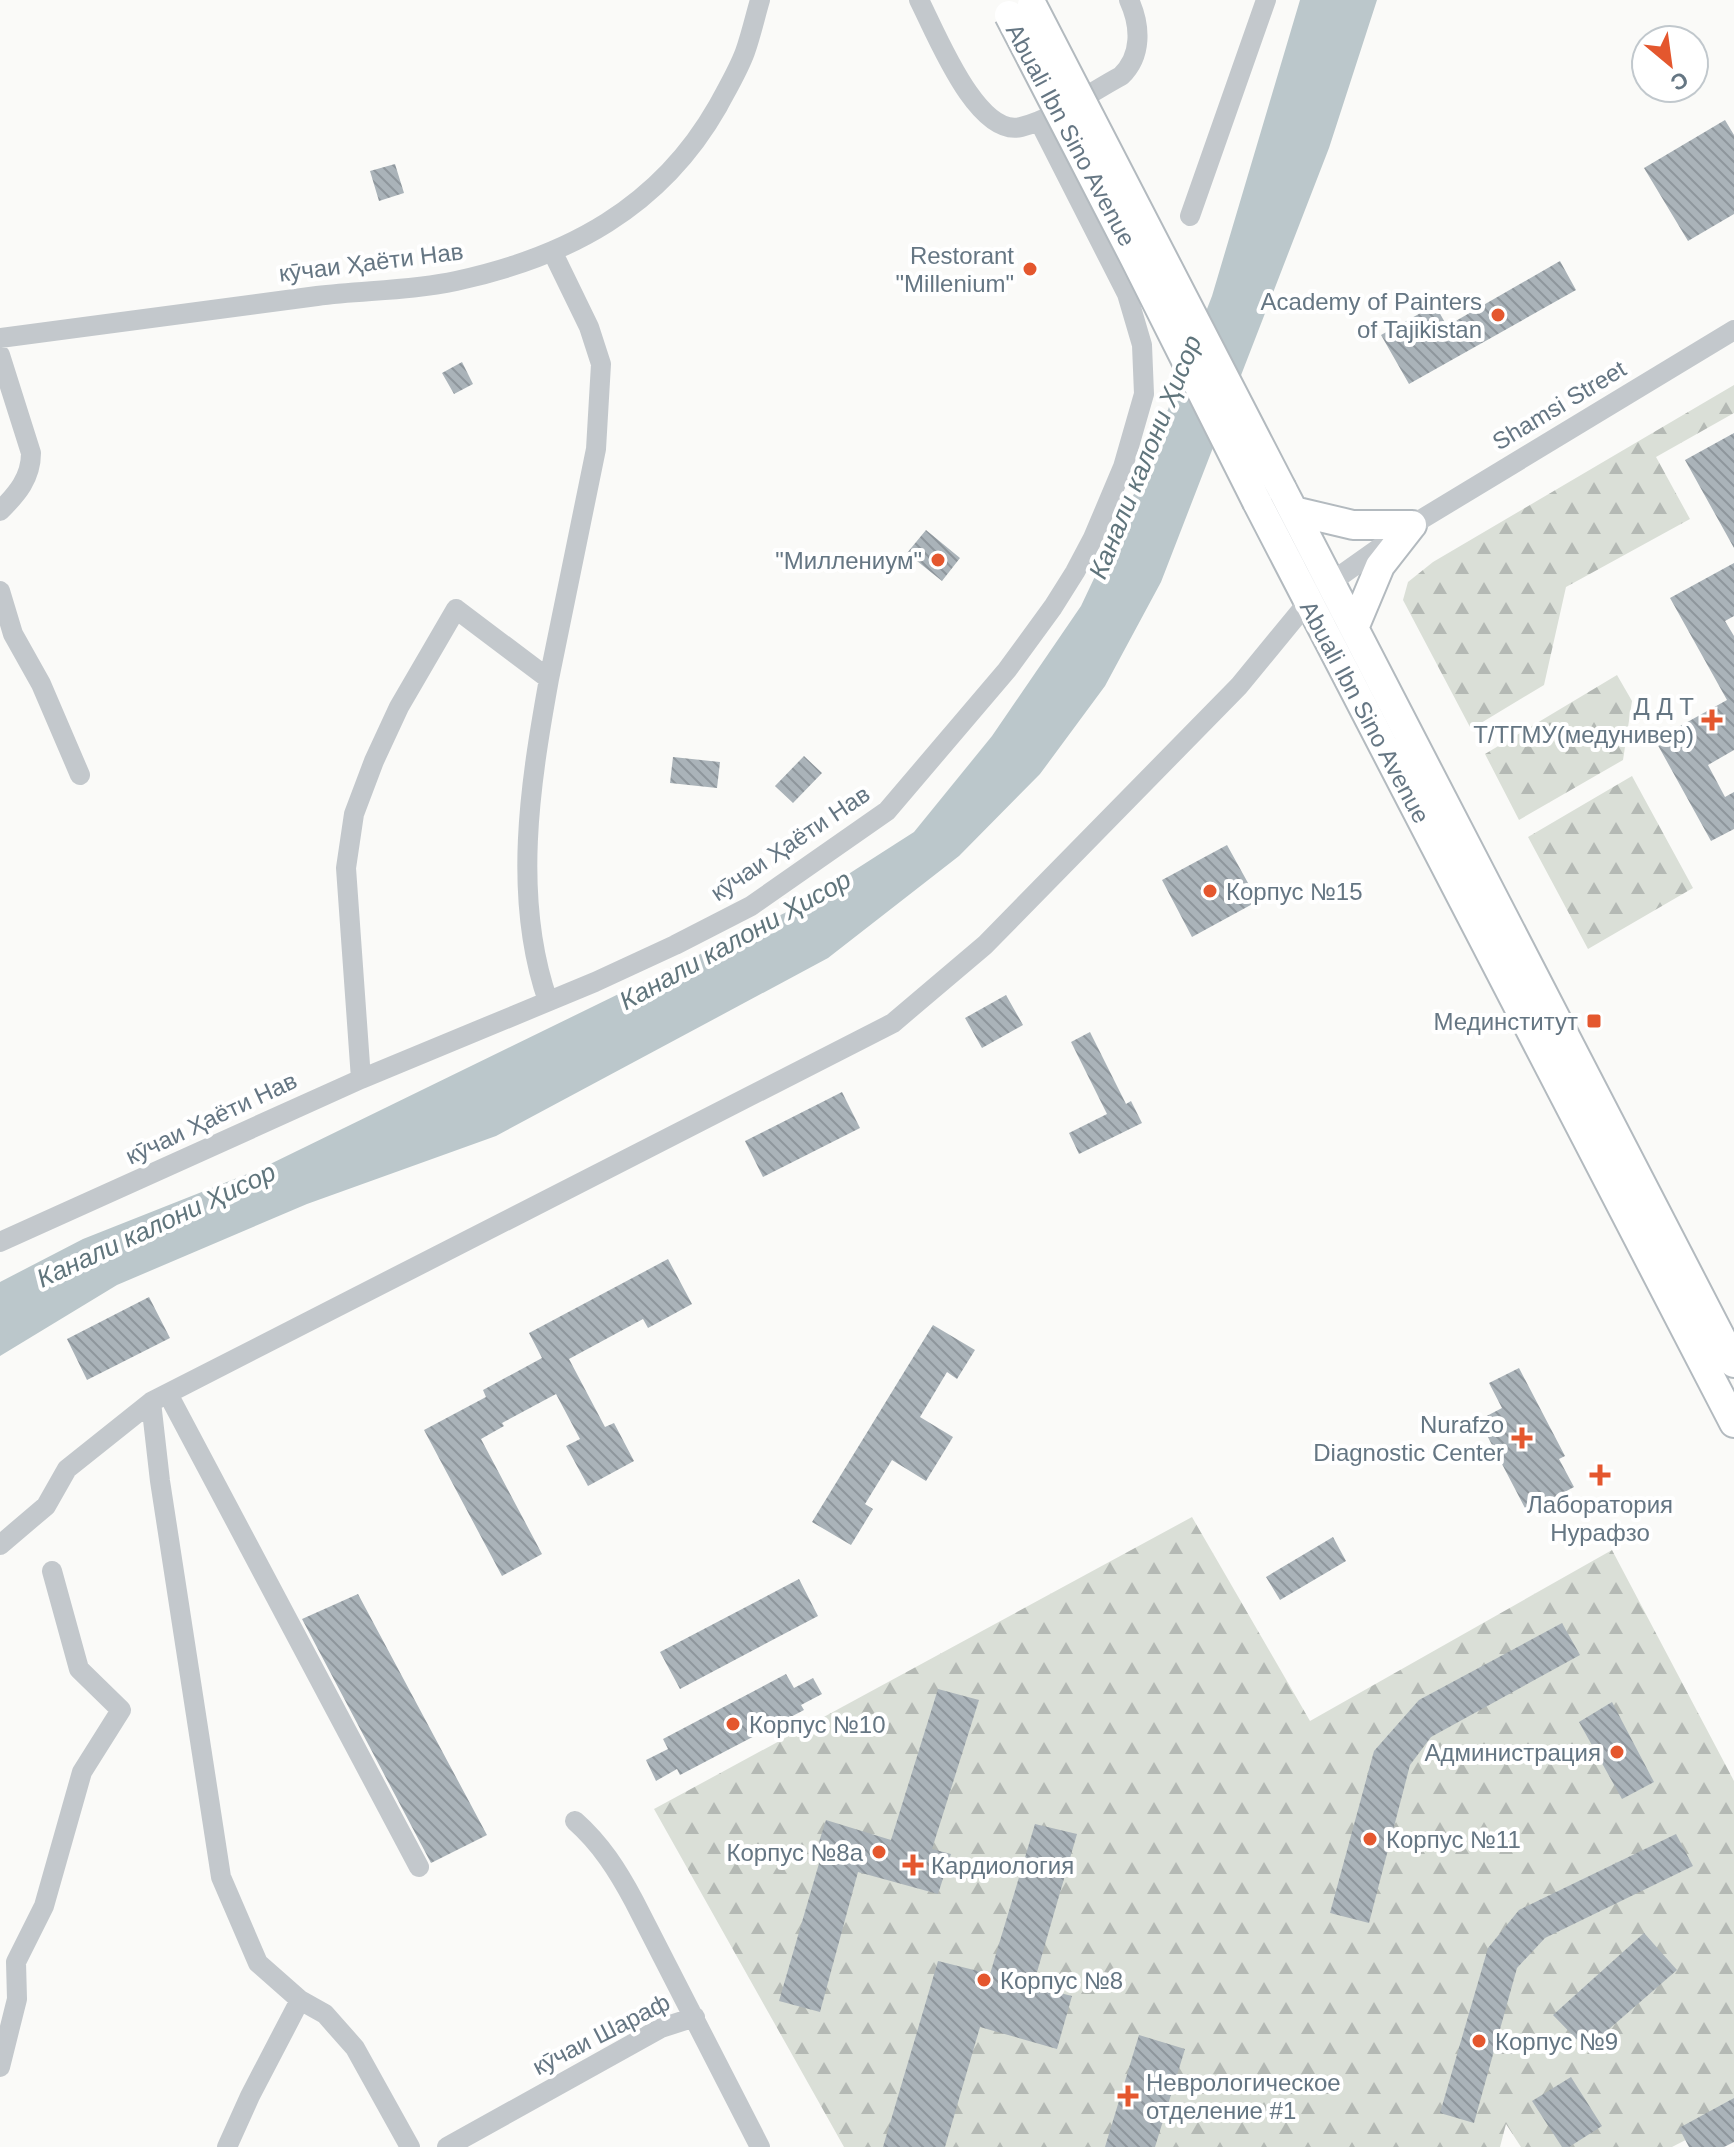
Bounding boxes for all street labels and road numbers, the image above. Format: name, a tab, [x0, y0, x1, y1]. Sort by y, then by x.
street label: Abuali Ibn Sino Avenue	[1001, 19, 1141, 251]
street label: кӯчаи Ҳаёти Нав	[277, 237, 465, 287]
street label: Shamsi Street	[1487, 354, 1631, 455]
street label: Abuali Ibn Sino Avenue	[1295, 596, 1435, 828]
street label: кӯчаи Ҳаёти Нав	[706, 780, 874, 906]
street label: кӯчаи Ҳаёти Нав	[121, 1067, 301, 1169]
street label: кӯчаи Шараф	[528, 1988, 674, 2080]

